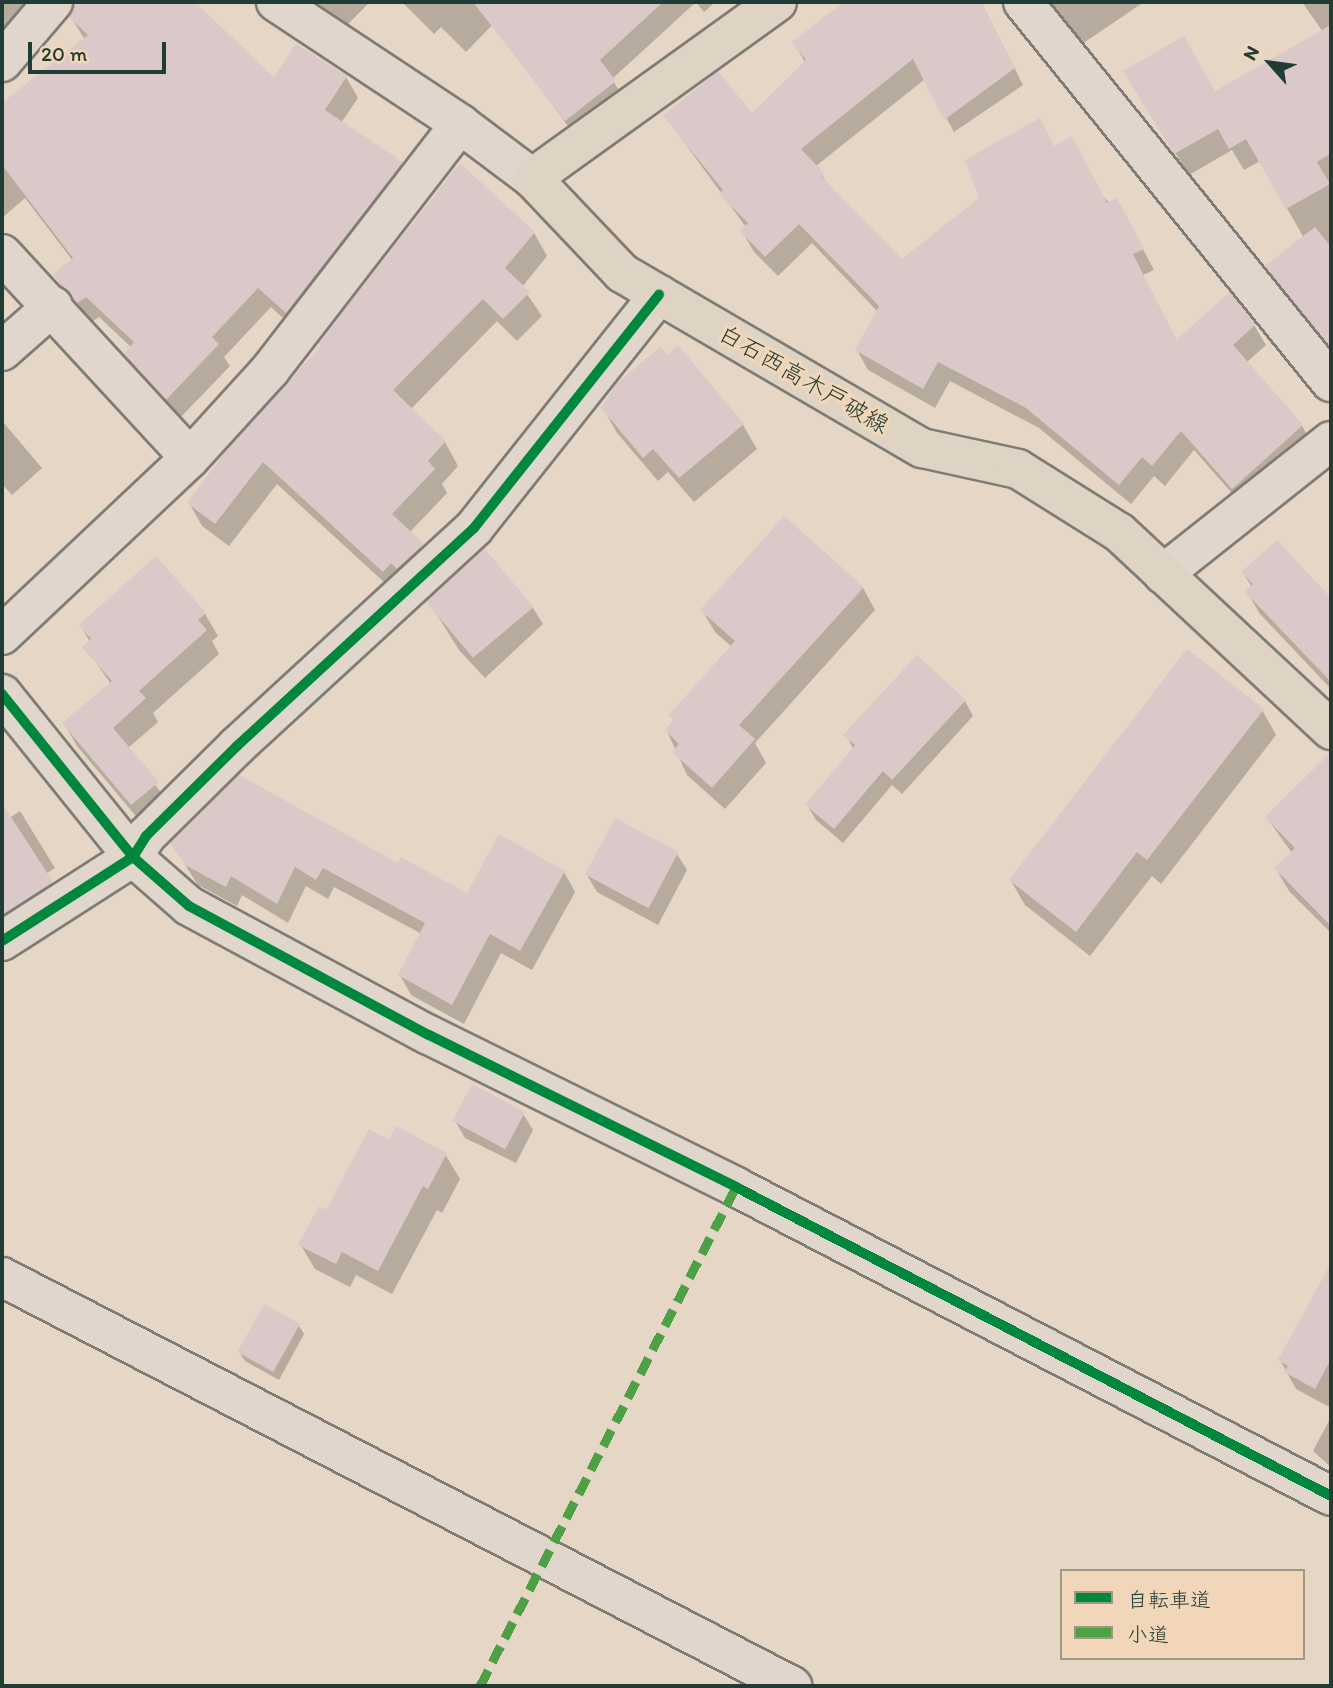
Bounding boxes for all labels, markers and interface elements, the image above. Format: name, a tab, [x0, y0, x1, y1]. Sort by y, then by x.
scale bar	[32, 28, 170, 72]
north arrow	[1235, 28, 1305, 98]
text: 20 m	[41, 41, 87, 66]
text: N	[1238, 42, 1264, 64]
street label: 白石西高木戸破線	[714, 319, 894, 439]
legend	[1060, 1569, 1305, 1660]
text: 自転車道	[1127, 1587, 1211, 1612]
text: 小道	[1127, 1622, 1169, 1647]

